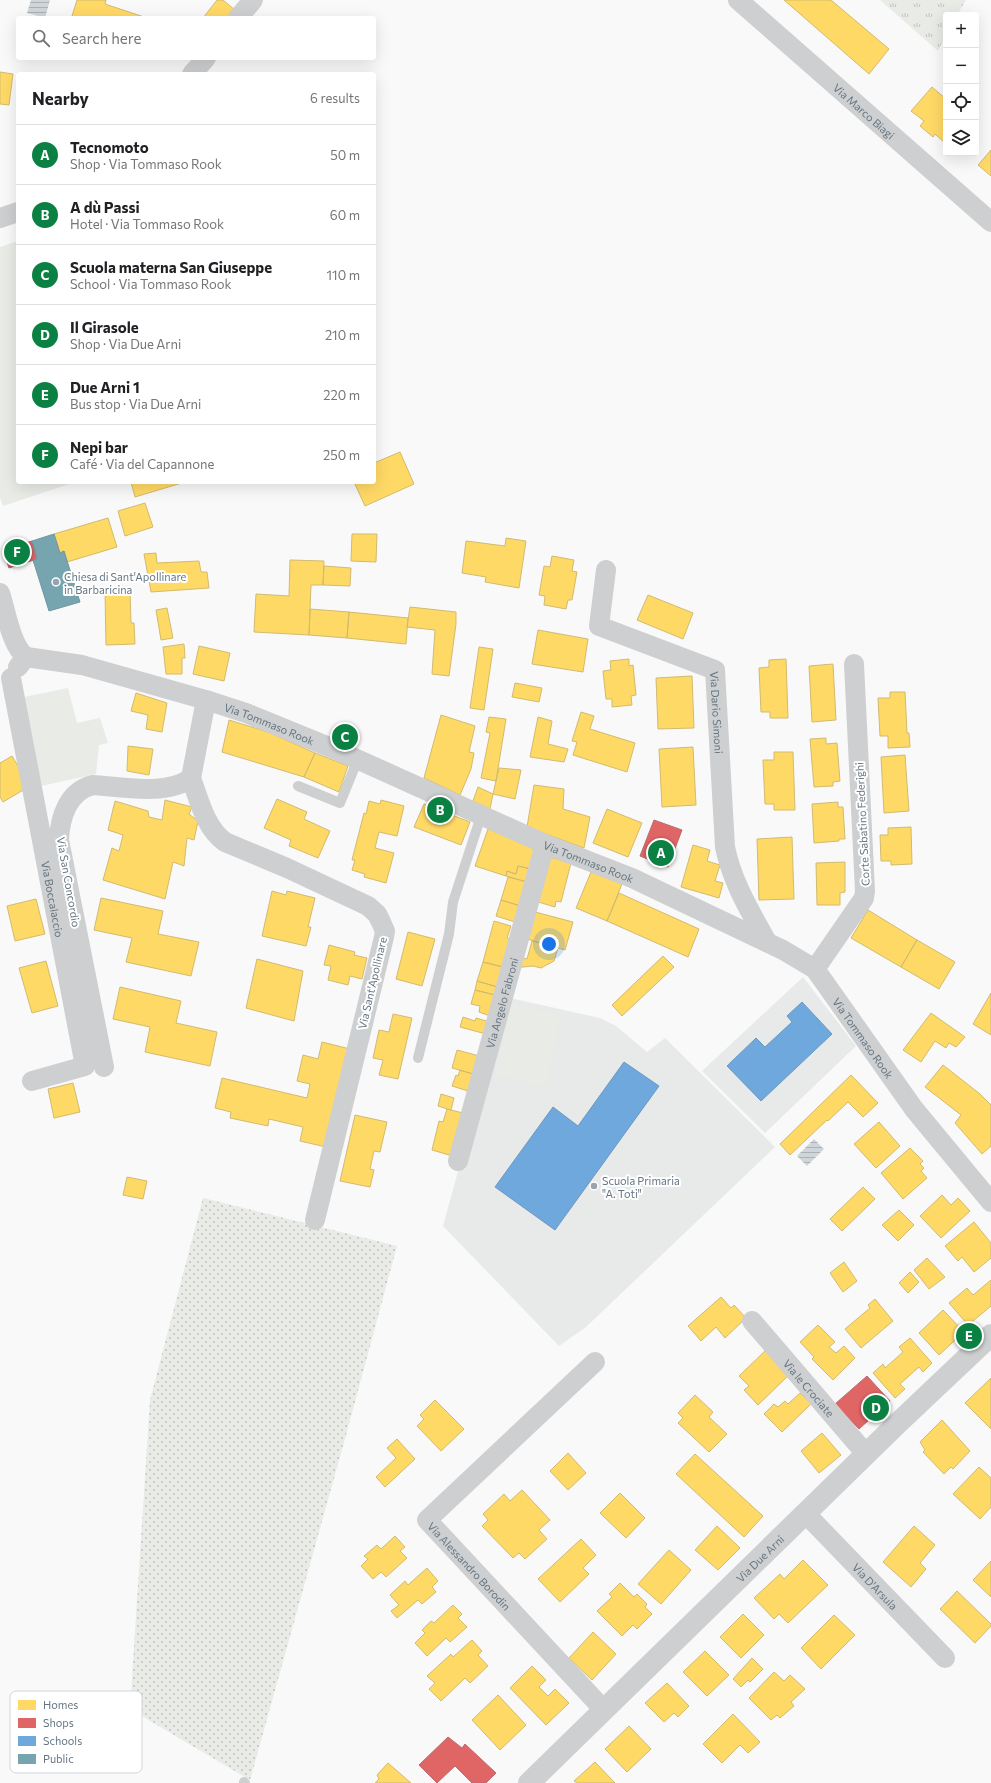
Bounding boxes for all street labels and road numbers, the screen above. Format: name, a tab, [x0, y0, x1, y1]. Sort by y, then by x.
street label: Via Marco Biagi	[831, 80, 898, 141]
street label: Via Dario Simoni	[709, 671, 726, 754]
street label: Via Tommaso Rook	[223, 700, 316, 747]
street label: Corte Sabatino Federighi	[852, 762, 872, 886]
street label: Via San Concordio	[55, 836, 83, 928]
street label: Via Tommaso Rook	[542, 838, 636, 885]
street label: Via Boccalaccio	[40, 860, 67, 939]
street label: Via Sant'Apollinare	[355, 936, 389, 1030]
street label: Via Angelo Fabroni	[483, 956, 520, 1050]
street label: Via Tommaso Rook	[831, 995, 897, 1081]
street label: Via le Crociate	[781, 1356, 838, 1419]
street label: Via Alessandro Borodin	[425, 1519, 514, 1612]
street label: Via Due Arni	[733, 1532, 786, 1584]
street label: Via D'Arsula	[850, 1560, 901, 1612]

